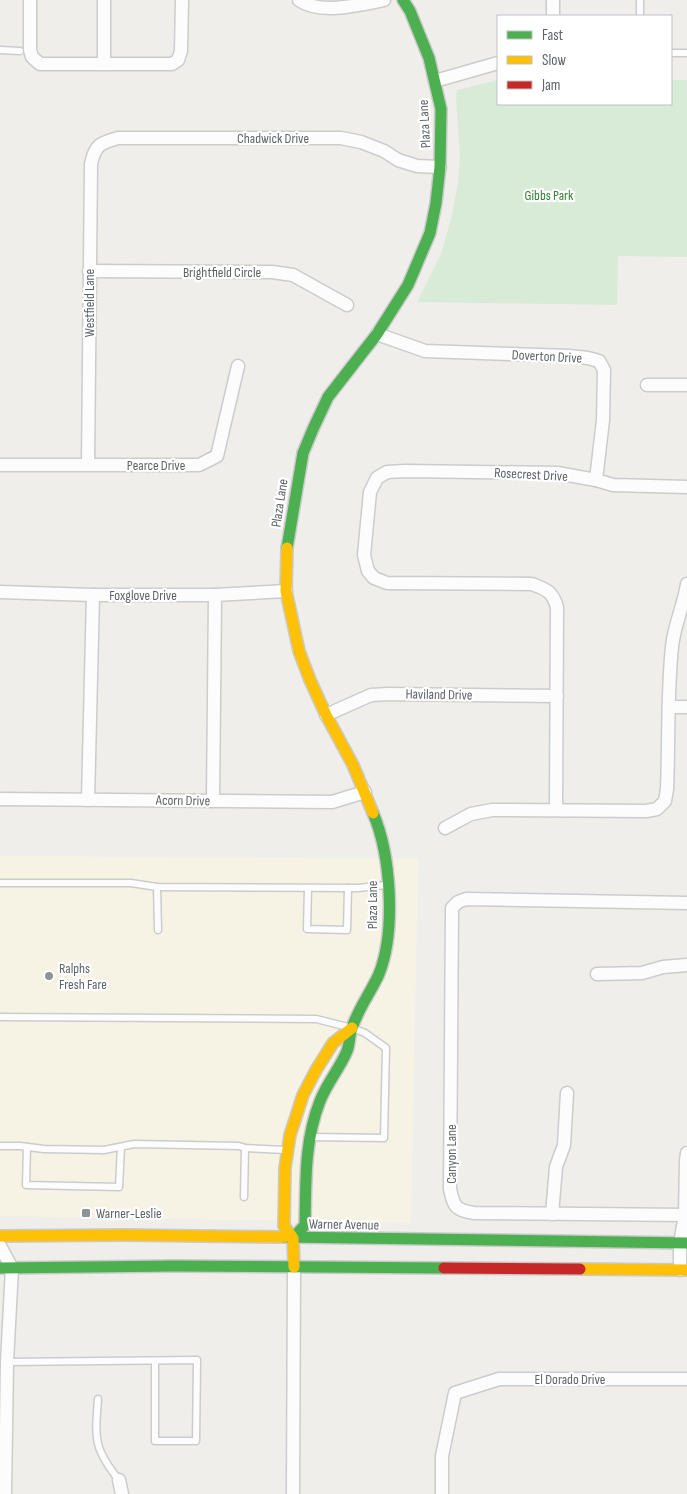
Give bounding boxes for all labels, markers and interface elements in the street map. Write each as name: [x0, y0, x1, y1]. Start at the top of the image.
legend: [497, 15, 672, 105]
text: Fast: [542, 26, 564, 45]
text: Slow: [542, 51, 566, 70]
text: Jam: [541, 76, 560, 95]
street label: Plaza Lane: [415, 99, 434, 149]
street label: Chadwick Drive: [237, 130, 309, 147]
park label: Gibbs Park: [525, 187, 574, 204]
street label: Brightfield Circle: [183, 264, 261, 281]
street label: Westfield Lane: [81, 269, 98, 337]
street label: Doverton Drive: [511, 346, 583, 367]
street label: Pearce Drive: [127, 457, 185, 474]
street label: Rosecrest Drive: [494, 464, 568, 485]
street label: Plaza Lane: [267, 478, 292, 528]
street label: Foxglove Drive: [109, 587, 177, 604]
street label: Haviland Drive: [405, 685, 473, 704]
street label: Acorn Drive: [155, 792, 210, 809]
street label: Plaza Lane: [364, 881, 381, 929]
place label: Ralphs Fresh Fare: [59, 960, 107, 993]
marker: Ralphs Fresh Fare: [43, 970, 55, 982]
street label: Canyon Lane: [443, 1124, 460, 1184]
place label: Warner-Leslie: [96, 1205, 162, 1222]
marker: Warner-Leslie: [80, 1207, 92, 1219]
street label: Warner Avenue: [309, 1215, 379, 1234]
street label: El Dorado Drive: [535, 1371, 605, 1388]

